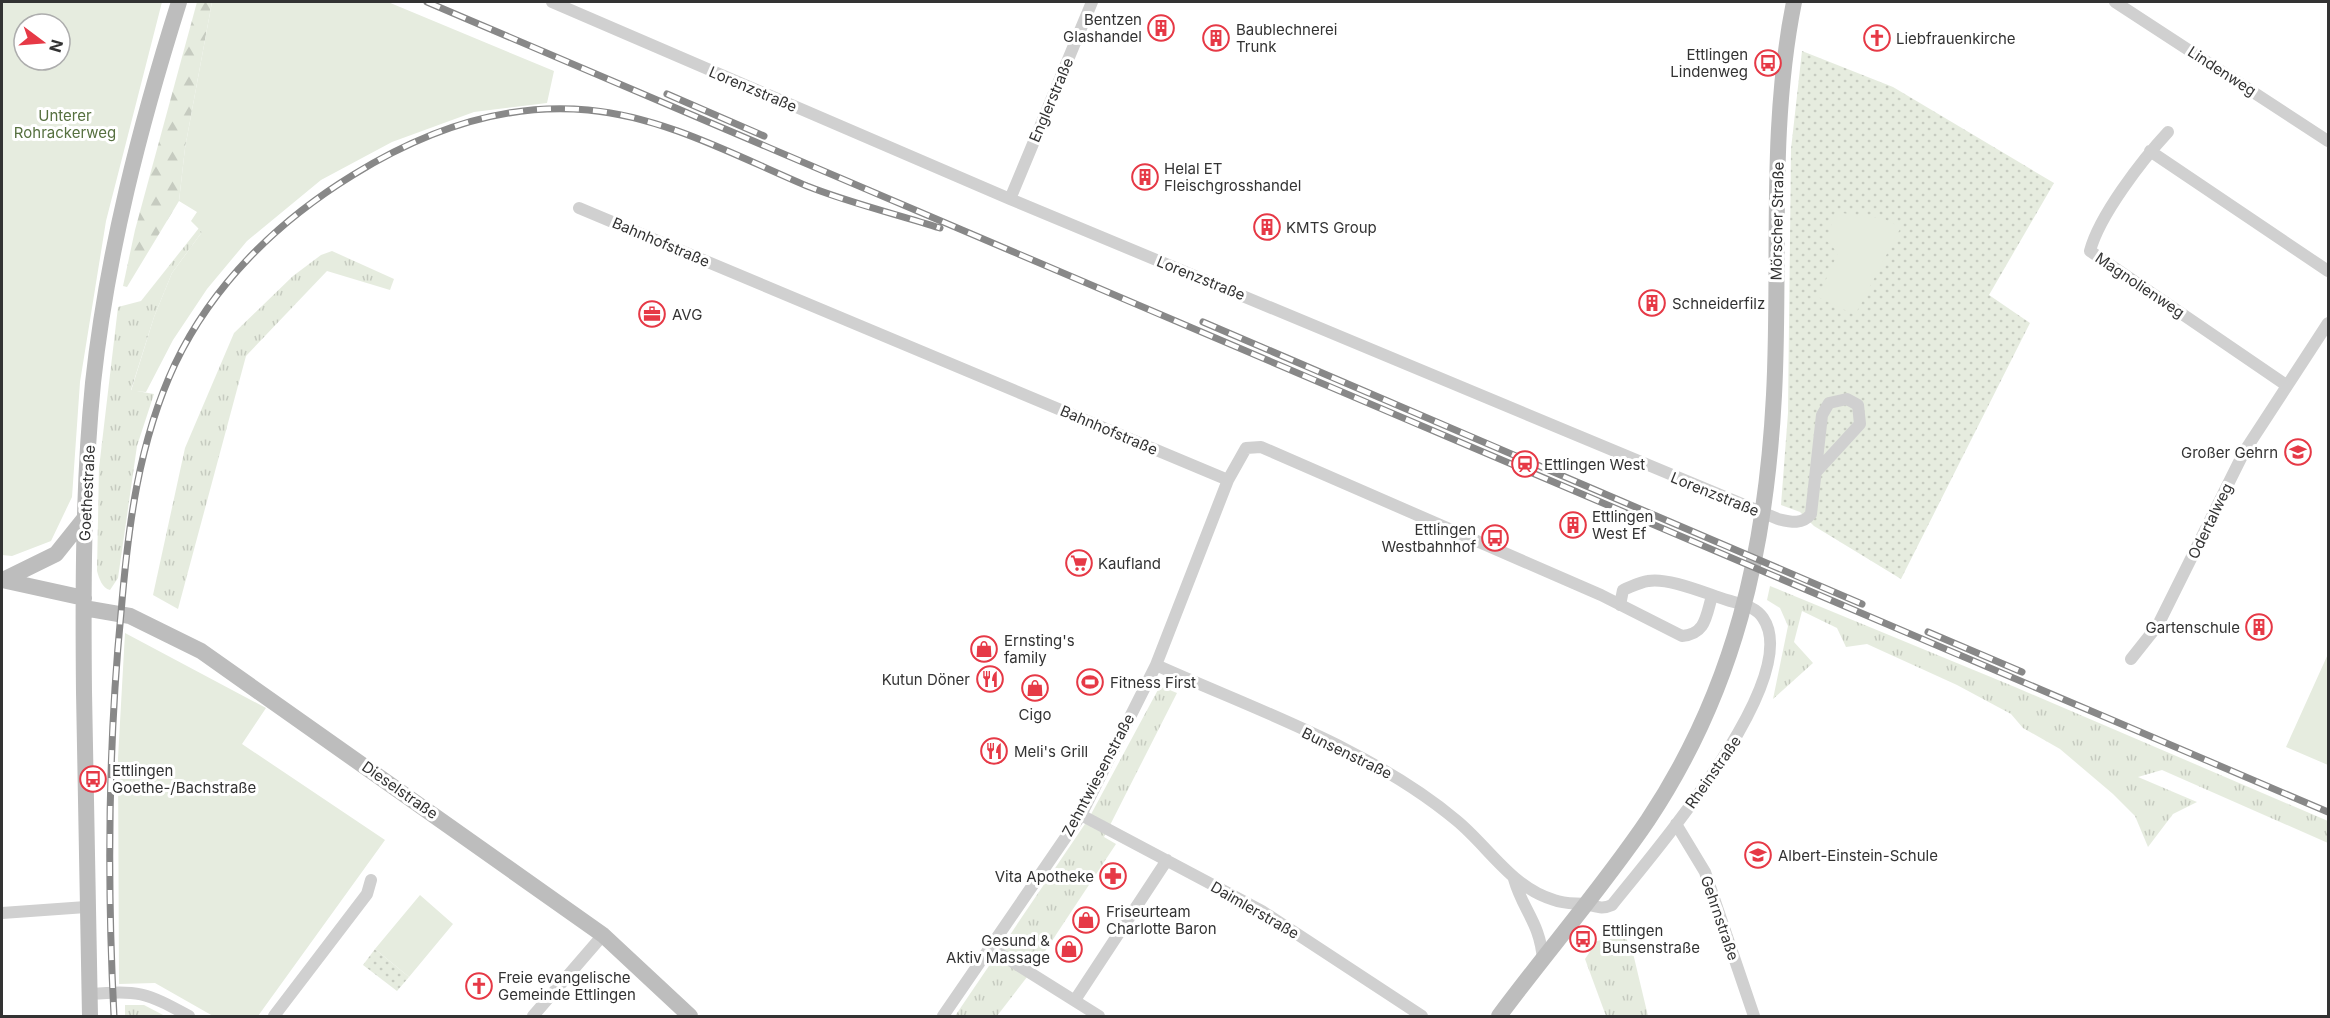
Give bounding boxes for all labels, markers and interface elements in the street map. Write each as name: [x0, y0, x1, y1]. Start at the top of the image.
place label: Bentzen Glashandel: [1063, 10, 1142, 46]
north arrow: [12, 12, 72, 72]
building icon: Bentzen Glashandel: [1146, 13, 1176, 43]
place label: Baublechnerei Trunk: [1236, 20, 1338, 56]
building icon: Baublechnerei Trunk: [1201, 23, 1231, 53]
church icon: Liebfrauenkirche: [1862, 23, 1892, 53]
place label: Liebfrauenkirche: [1896, 29, 2016, 48]
text: N: [45, 38, 68, 55]
street label: Lindenweg: [2184, 42, 2260, 100]
place label: Ettlingen Lindenweg: [1670, 45, 1748, 81]
bus stop icon: Ettlingen Lindenweg: [1753, 48, 1783, 78]
street label: Englerstraße: [1025, 55, 1077, 145]
street label: Lorenzstraße: [706, 62, 800, 116]
park label: Unterer Rohrackerweg: [14, 106, 116, 142]
place label: Helal ET Fleischgrosshandel: [1164, 159, 1301, 195]
street label: Mörscher Straße: [1766, 161, 1788, 281]
building icon: Helal ET Fleischgrosshandel: [1130, 162, 1160, 192]
building icon: KMTS Group: [1252, 212, 1282, 242]
street label: Bahnhofstraße: [609, 213, 713, 271]
place label: KMTS Group: [1286, 218, 1377, 237]
street label: Magnolienweg: [2092, 248, 2188, 322]
street label: Lorenzstraße: [1154, 252, 1248, 304]
building icon: Schneiderfilz: [1637, 288, 1667, 318]
place label: Schneiderfilz: [1672, 294, 1765, 313]
office icon: AVG: [637, 299, 667, 329]
place label: AVG: [672, 305, 702, 324]
street label: Bahnhofstraße: [1057, 401, 1161, 459]
school or university icon: Großer Gehrn: [2283, 437, 2313, 467]
place label: Großer Gehrn: [2181, 443, 2278, 462]
street label: Goethestraße: [75, 444, 99, 542]
station icon: Ettlingen West: [1510, 449, 1540, 479]
place label: Ettlingen West: [1544, 455, 1645, 474]
street label: Lorenzstraße: [1668, 468, 1762, 520]
street label: Odertalweg: [2183, 480, 2237, 562]
place label: Ettlingen West Ef: [1592, 507, 1653, 543]
building icon: Ettlingen West Ef: [1558, 510, 1588, 540]
place label: Ettlingen Westbahnhof: [1382, 520, 1476, 556]
bus stop icon: Ettlingen Westbahnhof: [1480, 523, 1510, 553]
supermarket icon: Kaufland: [1064, 548, 1094, 578]
place label: Kaufland: [1098, 554, 1161, 573]
building icon: Gartenschule: [2244, 612, 2274, 642]
place label: Gartenschule: [2146, 618, 2240, 637]
place label: Ernsting's family: [1004, 631, 1075, 667]
shop icon: Ernsting's family: [969, 634, 999, 664]
restaurant icon: Kutun Döner: [975, 664, 1005, 694]
sports icon: Fitness First: [1075, 667, 1105, 697]
place label: Kutun Döner: [882, 670, 970, 689]
shop icon: Cigo: [1020, 673, 1050, 703]
place label: Fitness First: [1110, 673, 1196, 692]
place label: Cigo: [1019, 705, 1051, 724]
street label: Zehntwiesenstraße: [1058, 710, 1138, 840]
street label: Bunsenstraße: [1299, 723, 1395, 783]
street label: Rheinstraße: [1681, 732, 1745, 812]
restaurant icon: Meli's Grill: [979, 736, 1009, 766]
place label: Meli's Grill: [1014, 742, 1088, 761]
street label: Dieselstraße: [358, 757, 442, 823]
place label: Ettlingen Goethe-/Bachstraße: [112, 761, 256, 797]
bus stop icon: Ettlingen Goethe-/Bachstraße: [78, 764, 108, 794]
school or university icon: Albert-Einstein-Schule: [1743, 840, 1773, 870]
place label: Albert-Einstein-Schule: [1778, 846, 1938, 865]
pharmacy icon: Vita Apotheke: [1098, 861, 1128, 891]
place label: Vita Apotheke: [995, 867, 1094, 886]
street label: Gehrnstraße: [1697, 873, 1743, 963]
street label: Daimlerstraße: [1207, 877, 1303, 943]
place label: Friseurteam Charlotte Baron: [1106, 902, 1217, 938]
shop icon: Friseurteam Charlotte Baron: [1071, 905, 1101, 935]
place label: Ettlingen Bunsenstraße: [1602, 921, 1700, 957]
bus stop icon: Ettlingen Bunsenstraße: [1568, 924, 1598, 954]
place label: Gesund & Aktiv Massage: [946, 931, 1050, 967]
shop icon: Gesund & Aktiv Massage: [1054, 934, 1084, 964]
place label: Freie evangelische Gemeinde Ettlingen: [498, 968, 636, 1004]
church icon: Freie evangelische Gemeinde Ettlingen: [464, 971, 494, 1001]

